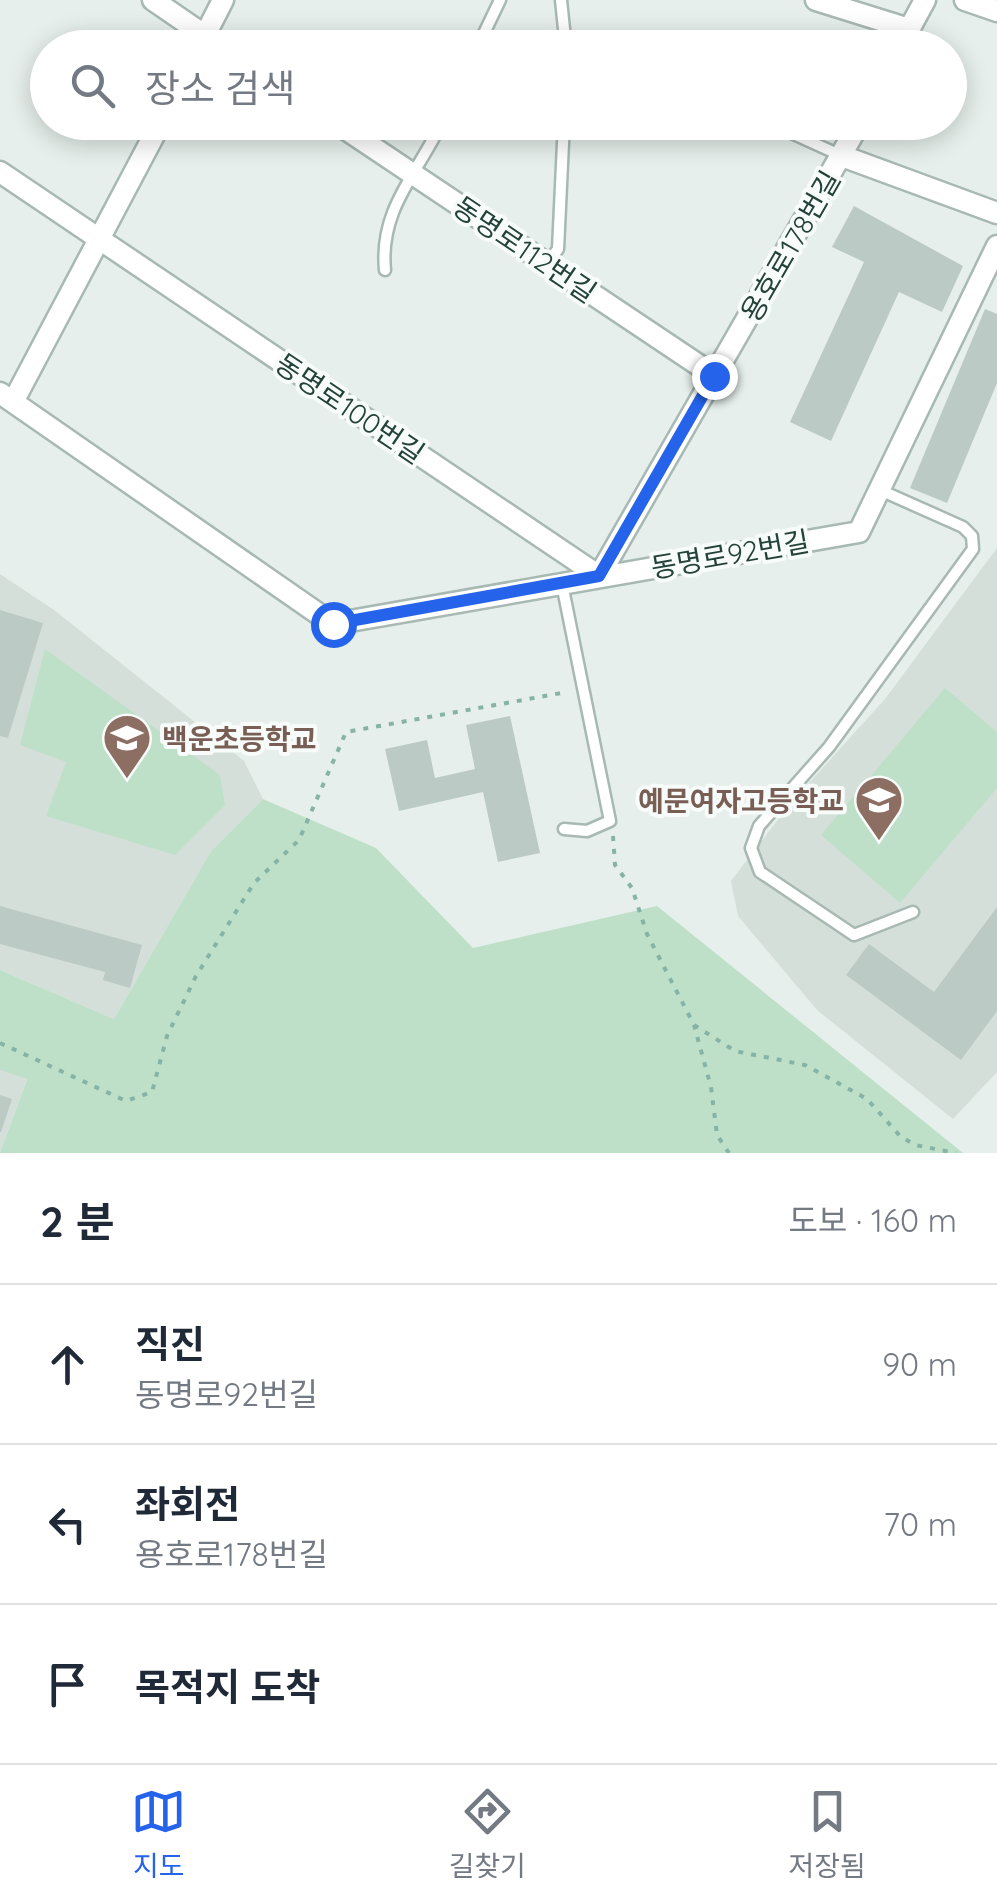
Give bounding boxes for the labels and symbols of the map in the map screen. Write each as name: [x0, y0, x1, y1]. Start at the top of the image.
street label: 용호로178번길: [733, 164, 847, 328]
street label: 동명로112번길: [447, 188, 603, 310]
street label: 동명로100번길: [269, 345, 431, 471]
route end: [692, 354, 738, 400]
street label: 동명로92번길: [648, 523, 812, 585]
route start: [311, 602, 357, 648]
school or university icon: 백운초등학교: [101, 712, 153, 780]
place label: 백운초등학교: [162, 721, 317, 756]
school or university icon: 예문여자고등학교: [853, 774, 905, 842]
place label: 예문여자고등학교: [638, 783, 844, 818]

